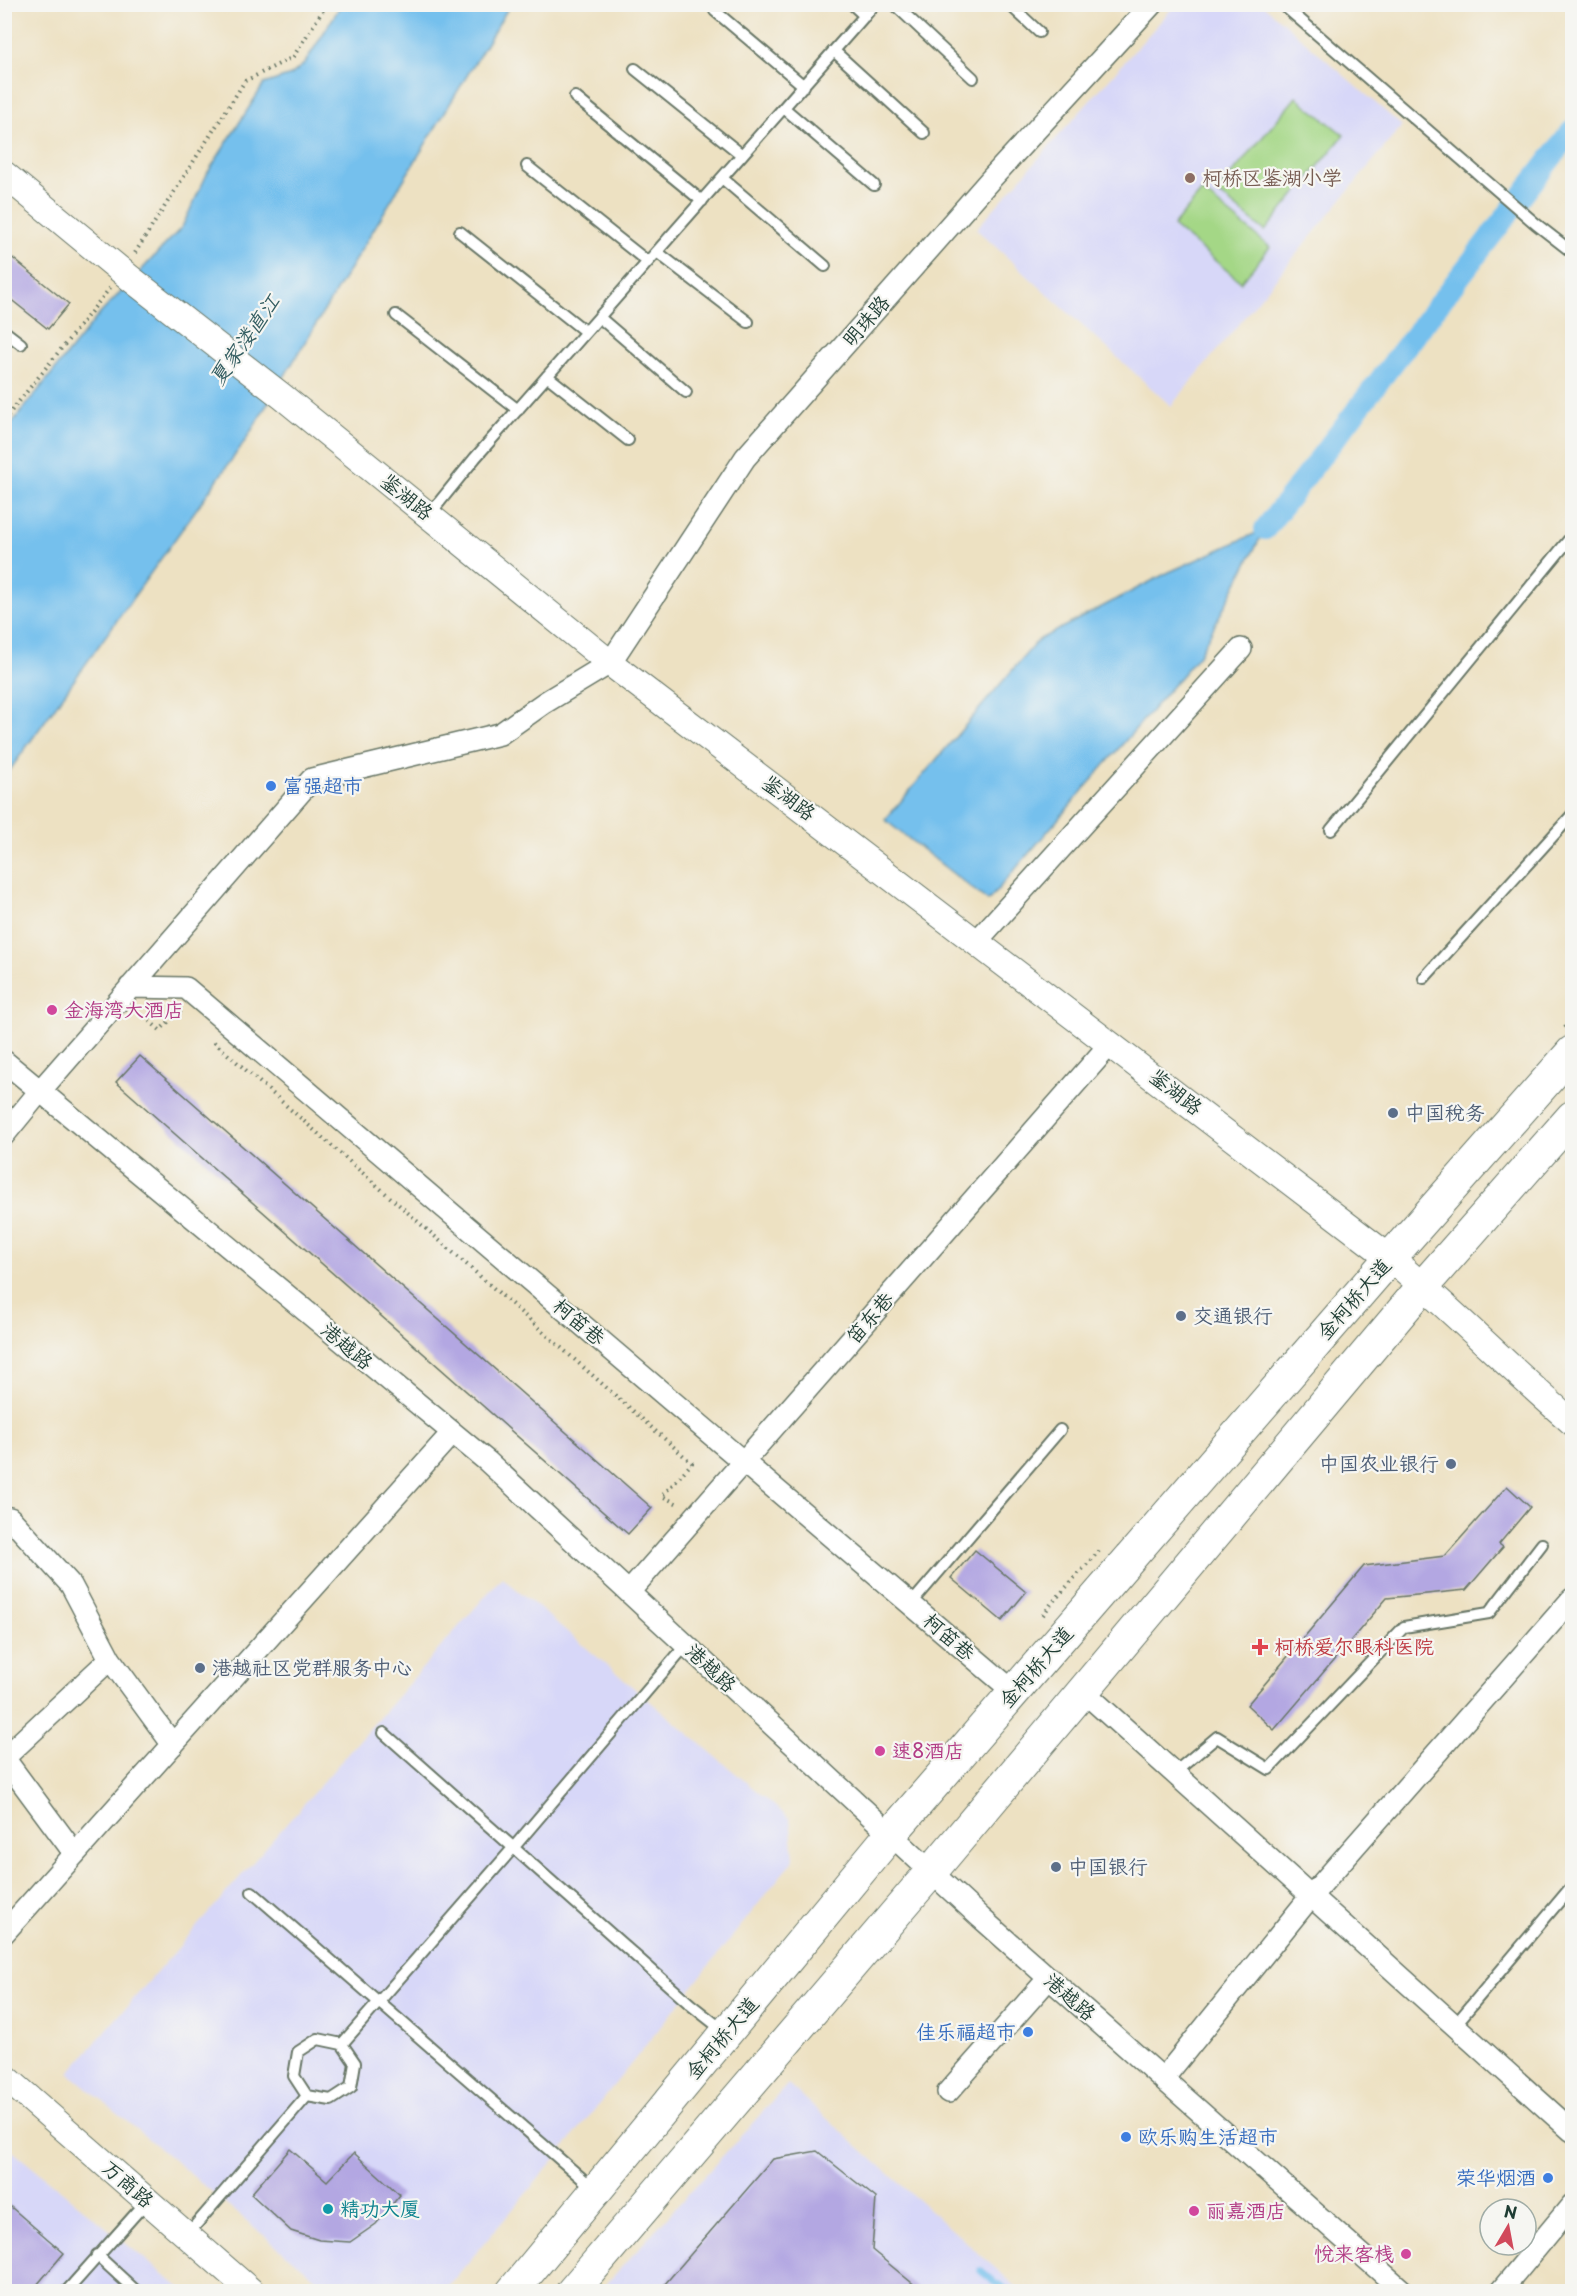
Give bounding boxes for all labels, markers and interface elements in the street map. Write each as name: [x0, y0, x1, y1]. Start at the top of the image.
place label: 柯桥区鉴湖小学: [1202, 162, 1342, 192]
marker: 柯桥区鉴湖小学: [1183, 171, 1197, 185]
water label: 夏家溇直江: [200, 286, 287, 391]
street label: 明珠路: [834, 287, 897, 353]
street label: 鉴湖路: [375, 466, 441, 527]
street label: 鉴湖路: [757, 767, 823, 828]
place label: 富强超市: [283, 770, 363, 800]
marker: 富强超市: [264, 779, 278, 793]
place label: 金海湾大酒店: [64, 994, 184, 1024]
marker: 金海湾大酒店: [45, 1003, 59, 1017]
street label: 鉴湖路: [1144, 1061, 1210, 1122]
place label: 中国税务: [1405, 1097, 1485, 1127]
marker: 中国税务: [1386, 1106, 1400, 1120]
street label: 金柯桥大道: [1309, 1251, 1397, 1346]
street label: 笛东巷: [838, 1284, 901, 1350]
street label: 柯笛巷: [547, 1290, 613, 1353]
place label: 交通银行: [1193, 1300, 1273, 1330]
marker: 交通银行: [1174, 1309, 1188, 1323]
street label: 港越路: [315, 1314, 381, 1377]
place label: 中国农业银行: [1319, 1448, 1439, 1478]
marker: 中国农业银行: [1444, 1457, 1458, 1471]
street label: 柯笛巷: [917, 1605, 983, 1668]
street label: 金柯桥大道: [991, 1619, 1079, 1714]
place label: 柯桥爱尔眼科医院: [1274, 1631, 1434, 1661]
street label: 港越路: [680, 1636, 745, 1699]
marker: 柯桥爱尔眼科医院: [1251, 1638, 1269, 1656]
place label: 港越社区党群服务中心: [212, 1652, 412, 1682]
marker: 港越社区党群服务中心: [193, 1661, 207, 1675]
place label: 速8酒店: [892, 1735, 965, 1765]
marker: 速8酒店: [873, 1744, 887, 1758]
place label: 中国银行: [1068, 1851, 1148, 1881]
marker: 中国银行: [1049, 1860, 1063, 1874]
street label: 港越路: [1038, 1965, 1104, 2028]
street label: 金柯桥大道: [678, 1989, 765, 2085]
place label: 佳乐福超市: [916, 2016, 1016, 2046]
marker: 佳乐福超市: [1021, 2025, 1035, 2039]
place label: 欧乐购生活超市: [1138, 2121, 1278, 2151]
marker: 欧乐购生活超市: [1119, 2130, 1133, 2144]
street label: 万商路: [96, 2152, 162, 2215]
place label: 荣华烟酒: [1456, 2162, 1536, 2192]
marker: 荣华烟酒: [1541, 2171, 1555, 2185]
place label: 精功大厦: [340, 2193, 420, 2223]
place label: 丽嘉酒店: [1206, 2195, 1286, 2225]
north arrow: [1478, 2197, 1538, 2257]
text: N: [1502, 2198, 1519, 2224]
marker: 精功大厦: [321, 2202, 335, 2216]
marker: 丽嘉酒店: [1187, 2204, 1201, 2218]
place label: 悦来客栈: [1314, 2238, 1394, 2268]
marker: 悦来客栈: [1399, 2247, 1413, 2261]

